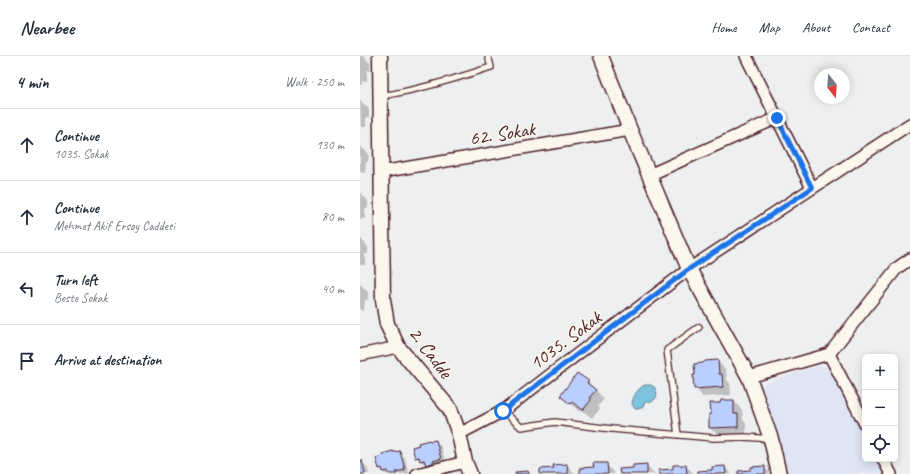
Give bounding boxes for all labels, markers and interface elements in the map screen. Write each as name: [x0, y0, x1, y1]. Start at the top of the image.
text: Nearbee: [20, 16, 74, 40]
text: Home: [711, 19, 737, 36]
text: Map: [759, 19, 780, 36]
text: About: [802, 19, 830, 36]
text: Contact: [852, 19, 890, 36]
north arrow: [814, 68, 850, 104]
text: 4 min: [16, 72, 49, 93]
text: Walk · 250 m: [285, 74, 344, 90]
route end: [768, 109, 786, 127]
street label: 62. Sokak: [468, 116, 538, 151]
text: Continue: [54, 127, 99, 146]
icon: ahead: [16, 134, 38, 156]
text: 130 m: [316, 137, 344, 153]
text: 1035. Sokak: [54, 146, 109, 162]
text: Continue: [54, 199, 99, 218]
icon: ahead: [16, 206, 38, 228]
text: 80 m: [322, 209, 344, 225]
text: Mehmet Akif Ersoy Caddesi: [54, 218, 175, 234]
text: Turn left: [54, 271, 97, 290]
icon: left: [16, 278, 38, 300]
text: 40 m: [322, 281, 344, 297]
text: Beste Sokak: [54, 290, 107, 306]
street label: 1035. Sokak: [524, 304, 608, 376]
street label: 2. Cadde: [403, 322, 459, 384]
icon: arrive: [16, 350, 38, 372]
text: Arrive at destination: [54, 351, 161, 370]
map controls: [862, 354, 898, 462]
button: +: [862, 354, 898, 390]
button: −: [862, 390, 898, 426]
route start: [494, 402, 512, 420]
button: locate: [862, 426, 898, 462]

